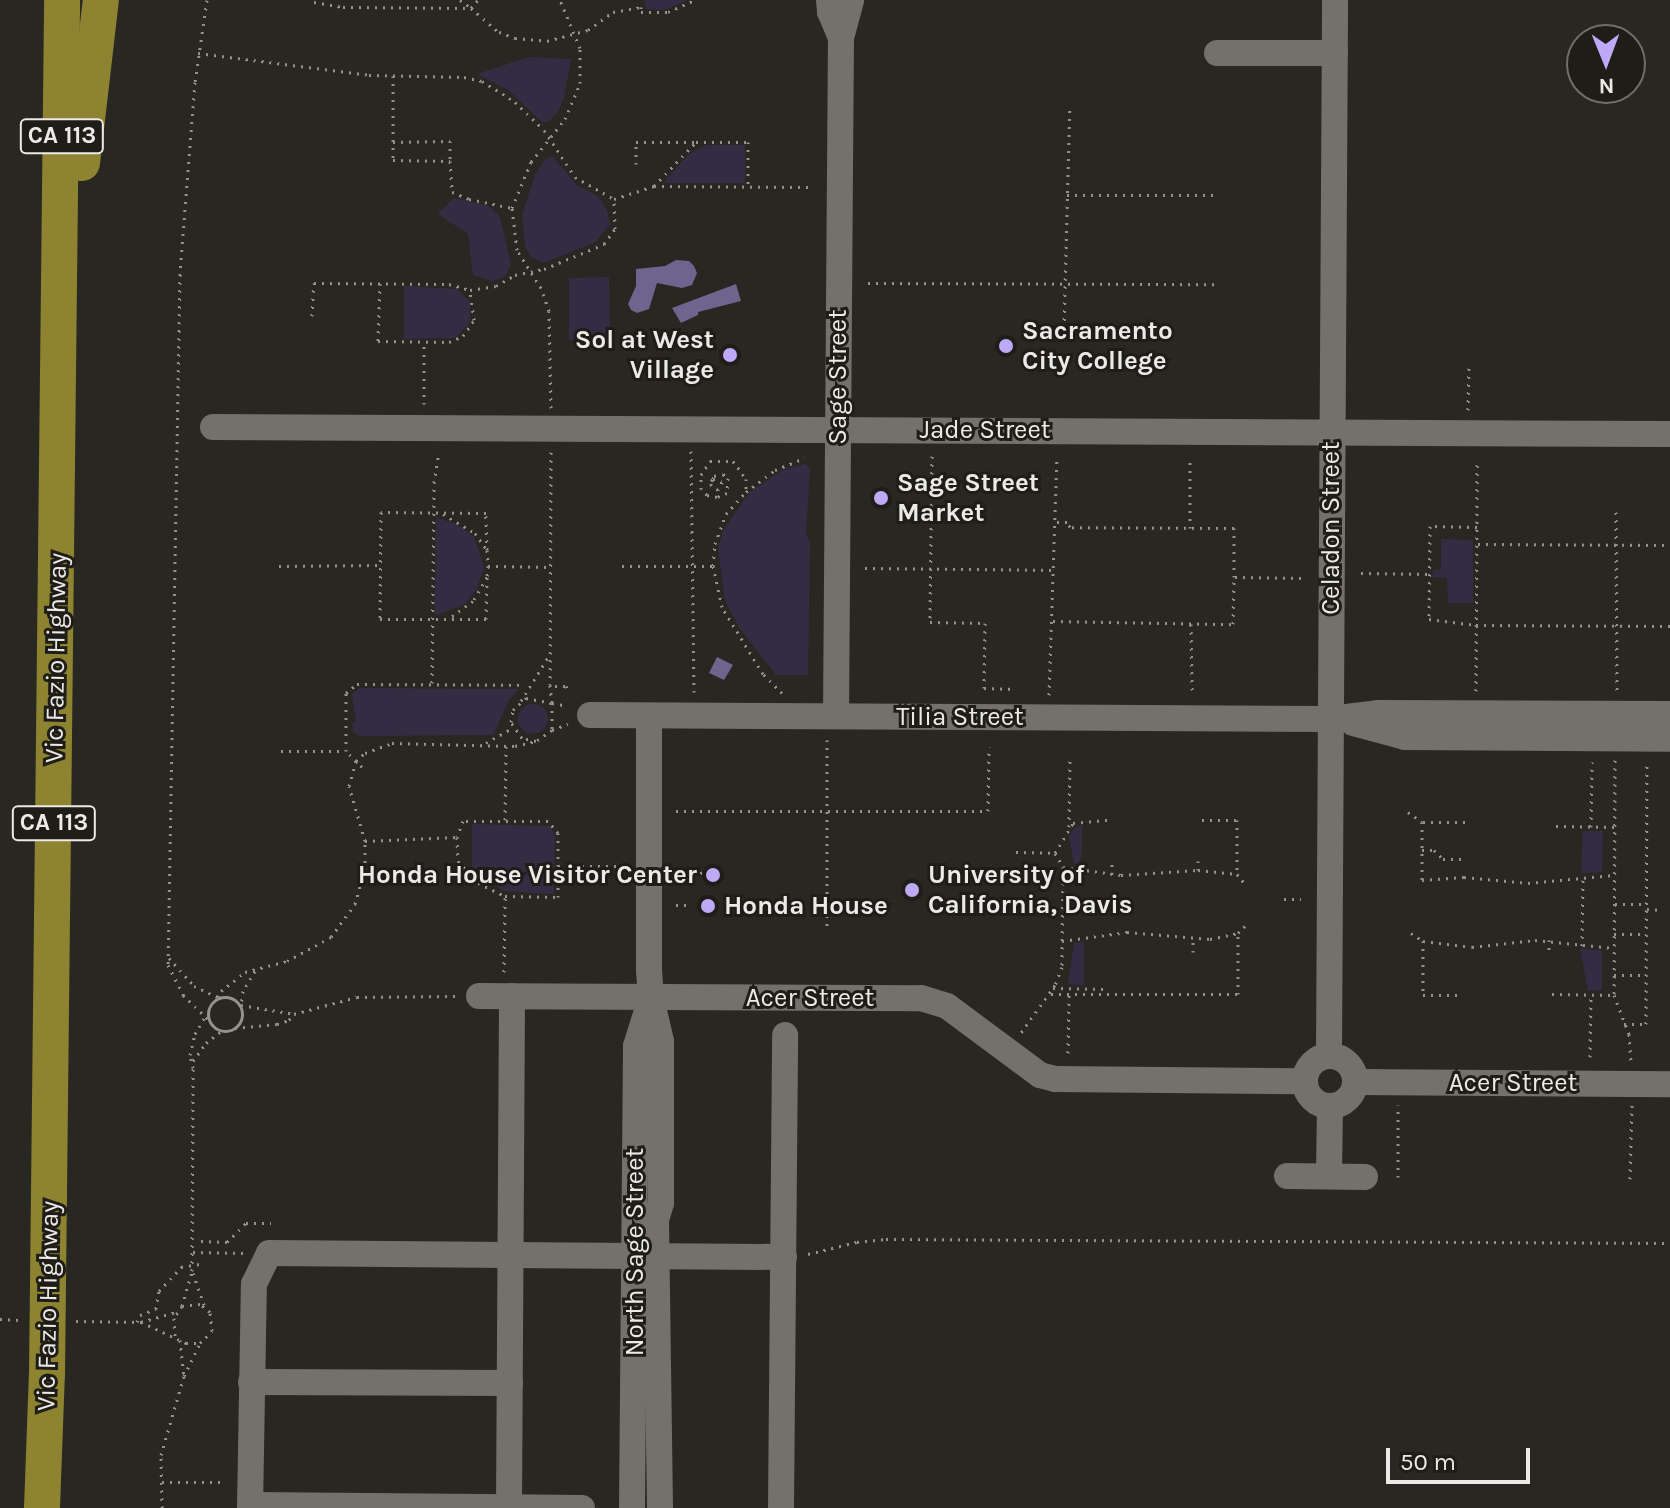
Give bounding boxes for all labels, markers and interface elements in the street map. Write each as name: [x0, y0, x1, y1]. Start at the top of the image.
north arrow: [1566, 24, 1646, 104]
text: N: [1598, 73, 1615, 99]
road number: CA 113: [18, 116, 106, 156]
street label: Sage Street: [822, 309, 854, 445]
place label: Sacramento City College: [1022, 315, 1173, 376]
place label: Sol at West Village: [575, 324, 714, 386]
marker: Sacramento City College: [997, 337, 1015, 355]
marker: Sol at West Village: [721, 346, 739, 364]
street label: Jade Street: [919, 414, 1051, 446]
street label: Celadon Street: [1315, 441, 1347, 615]
place label: Sage Street Market: [897, 467, 1039, 528]
marker: Sage Street Market: [872, 489, 890, 507]
street label: Vic Fazio Highway: [39, 552, 73, 764]
street label: Tilia Street: [896, 701, 1024, 733]
road number: CA 113: [10, 803, 98, 843]
place label: Honda House Visitor Center: [358, 859, 697, 891]
place label: University of California, Davis: [928, 859, 1132, 920]
marker: Honda House Visitor Center: [704, 866, 722, 884]
marker: University of California, Davis: [903, 881, 921, 899]
place label: Honda House: [724, 890, 888, 922]
marker: Honda House: [699, 897, 717, 915]
street label: Acer Street: [746, 982, 874, 1014]
street label: Acer Street: [1449, 1067, 1577, 1099]
street label: North Sage Street: [619, 1148, 651, 1356]
street label: Vic Fazio Highway: [31, 1200, 65, 1412]
scale bar: [1390, 1432, 1534, 1482]
text: 50 m: [1400, 1448, 1456, 1476]

